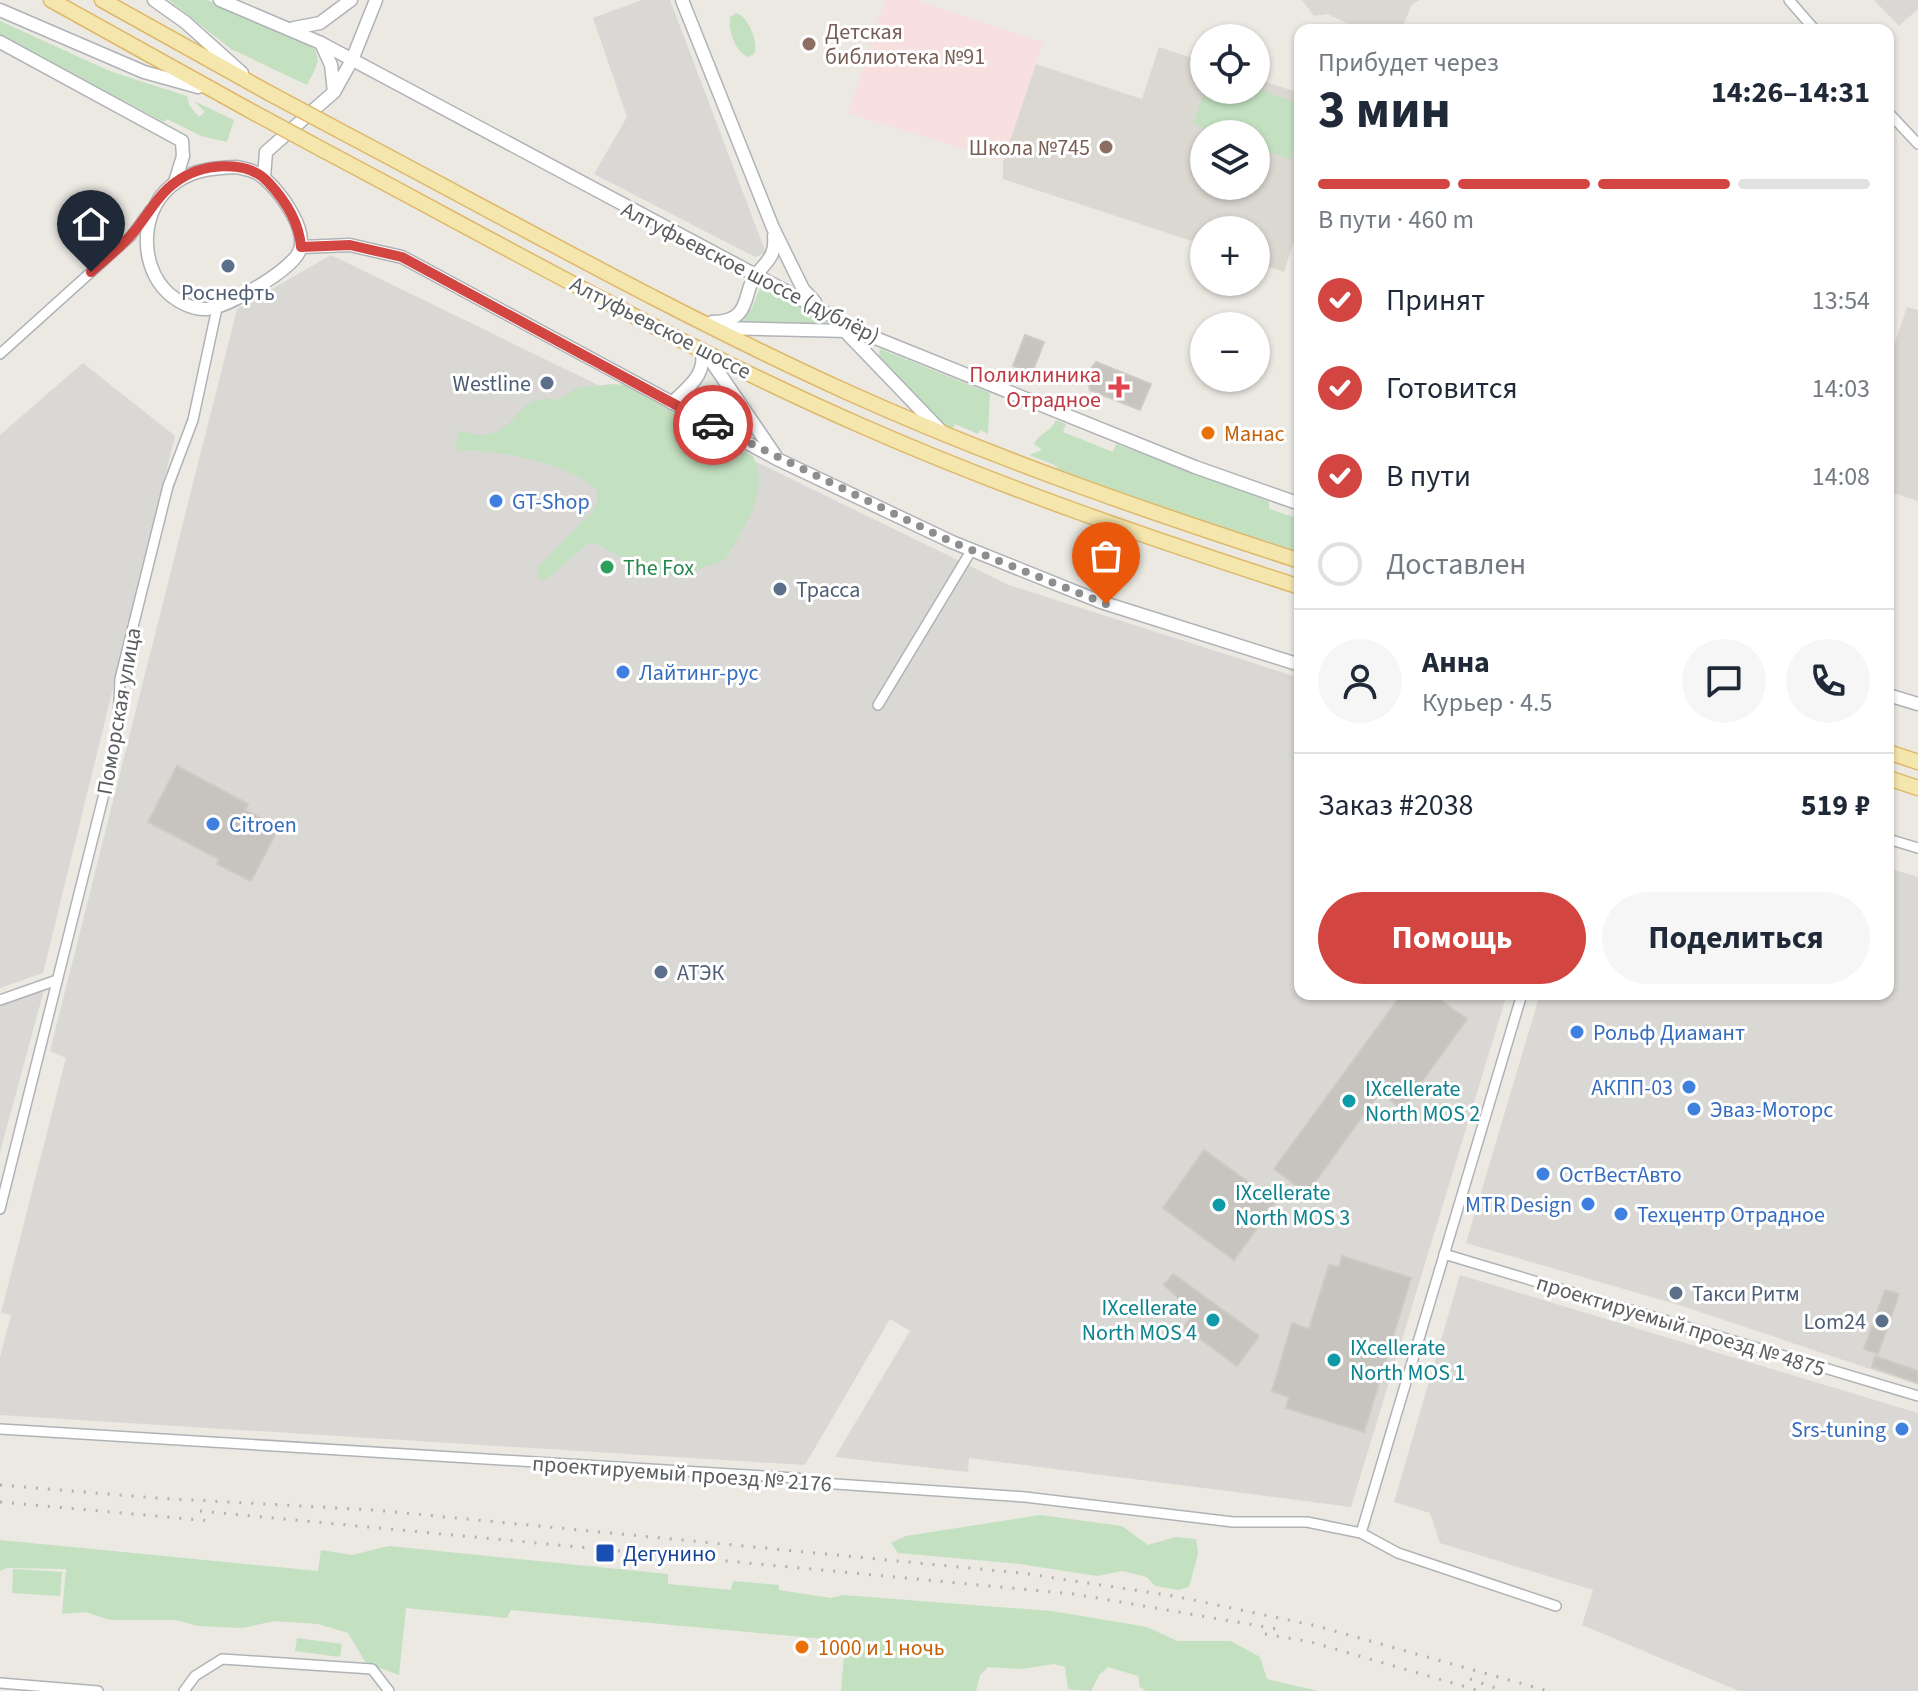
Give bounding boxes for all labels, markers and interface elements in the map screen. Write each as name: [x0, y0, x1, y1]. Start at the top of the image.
place label: Детская библиотека №91: [825, 16, 985, 73]
map controls: [1190, 24, 1270, 392]
button: locate: [1190, 24, 1270, 104]
marker: Детская библиотека №91: [800, 35, 818, 53]
text: Прибудет через: [1318, 44, 1499, 81]
text: 14:26–14:31: [1711, 71, 1870, 114]
text: 3 мин: [1318, 74, 1451, 148]
button: layers: [1190, 120, 1270, 200]
place label: Школа №745: [969, 132, 1090, 164]
marker: Школа №745: [1097, 138, 1115, 156]
pin: [57, 190, 125, 272]
street label: Алтуфьевское шоссе (дублёр): [617, 195, 885, 349]
text: В пути · 460 m: [1318, 201, 1474, 238]
icon: home: [69, 202, 113, 246]
button: +: [1190, 216, 1270, 296]
marker: Роснефть: [219, 257, 237, 275]
street label: Алтуфьевское шоссе: [566, 270, 756, 384]
place label: Роснефть: [181, 277, 275, 309]
icon: check: [1318, 278, 1362, 322]
text: Принят: [1386, 279, 1485, 322]
text: 13:54: [1812, 282, 1870, 319]
button: −: [1190, 312, 1270, 392]
place label: Поликлиника Отрадное: [969, 359, 1101, 416]
icon: check: [1318, 366, 1362, 410]
text: Готовится: [1386, 367, 1518, 410]
place label: Westline: [453, 368, 531, 400]
text: 14:03: [1812, 370, 1870, 407]
marker: Westline: [538, 374, 556, 392]
marker: Поликлиника Отрадное: [1108, 376, 1130, 398]
courier: [673, 385, 753, 465]
icon: car: [691, 403, 735, 447]
place label: Манас: [1224, 418, 1285, 450]
marker: Манас: [1199, 424, 1217, 442]
icon: check: [1318, 454, 1362, 498]
text: В пути: [1386, 455, 1471, 498]
text: 14:08: [1812, 458, 1870, 495]
place label: GT-Shop: [512, 486, 590, 518]
marker: GT-Shop: [487, 492, 505, 510]
pin: [1072, 522, 1140, 604]
icon: bag: [1084, 534, 1128, 578]
text: Доставлен: [1386, 543, 1526, 586]
place label: The Fox: [623, 552, 694, 584]
marker: The Fox: [598, 558, 616, 576]
place label: Трасса: [796, 574, 860, 606]
marker: Трасса: [771, 580, 789, 598]
street label: Поморская улица: [89, 625, 149, 797]
button: person: [1318, 639, 1402, 723]
button: chat: [1682, 639, 1766, 723]
button: phone: [1786, 639, 1870, 723]
text: Анна: [1422, 641, 1490, 684]
place label: Лайтинг-рус: [639, 657, 759, 689]
marker: Лайтинг-рус: [614, 663, 632, 681]
text: Курьер · 4.5: [1422, 684, 1552, 721]
text: Заказ #2038: [1318, 784, 1474, 827]
text: 519 ₽: [1801, 784, 1870, 827]
place label: Citroen: [229, 809, 297, 841]
marker: Citroen: [204, 815, 222, 833]
button: Помощь: [1318, 892, 1586, 984]
button: Поделиться: [1602, 892, 1870, 984]
place label: АТЭК: [677, 957, 725, 989]
marker: АТЭК: [652, 963, 670, 981]
place label: Рольф Диамант: [1593, 1017, 1745, 1049]
marker: Рольф Диамант: [1568, 1023, 1586, 1041]
place label: АКПП-03: [1591, 1072, 1673, 1104]
place label: IXcellerate North MOS 2: [1365, 1073, 1480, 1130]
marker: АКПП-03: [1680, 1078, 1698, 1096]
marker: IXcellerate North MOS 2: [1340, 1092, 1358, 1110]
place label: Эваз-Моторс: [1710, 1094, 1833, 1126]
marker: Эваз-Моторс: [1685, 1100, 1703, 1118]
place label: ОстВестАвто: [1559, 1159, 1682, 1191]
marker: ОстВестАвто: [1534, 1165, 1552, 1183]
place label: IXcellerate North MOS 3: [1235, 1177, 1350, 1234]
place label: MTR Design: [1465, 1189, 1572, 1221]
marker: MTR Design: [1579, 1195, 1597, 1213]
marker: IXcellerate North MOS 3: [1210, 1196, 1228, 1214]
place label: Техцентр Отрадное: [1637, 1199, 1825, 1231]
marker: Техцентр Отрадное: [1612, 1205, 1630, 1223]
street label: проектируемый проезд № 4875: [1532, 1267, 1829, 1385]
place label: Такси Ритм: [1692, 1278, 1800, 1310]
marker: Такси Ритм: [1667, 1284, 1685, 1302]
place label: IXcellerate North MOS 4: [1082, 1292, 1197, 1349]
place label: Lom24: [1804, 1306, 1866, 1338]
marker: IXcellerate North MOS 4: [1204, 1311, 1222, 1329]
marker: Lom24: [1873, 1312, 1891, 1330]
place label: IXcellerate North MOS 1: [1350, 1332, 1465, 1389]
marker: IXcellerate North MOS 1: [1325, 1351, 1343, 1369]
place label: Srs-tuning: [1791, 1414, 1886, 1446]
marker: Srs-tuning: [1893, 1420, 1911, 1438]
street label: проектируемый проезд № 2176: [531, 1448, 833, 1500]
place label: Дегунино: [623, 1538, 716, 1570]
marker: Дегунино: [594, 1542, 616, 1564]
place label: 1000 и 1 ночь: [818, 1632, 945, 1664]
marker: 1000 и 1 ночь: [793, 1638, 811, 1656]

